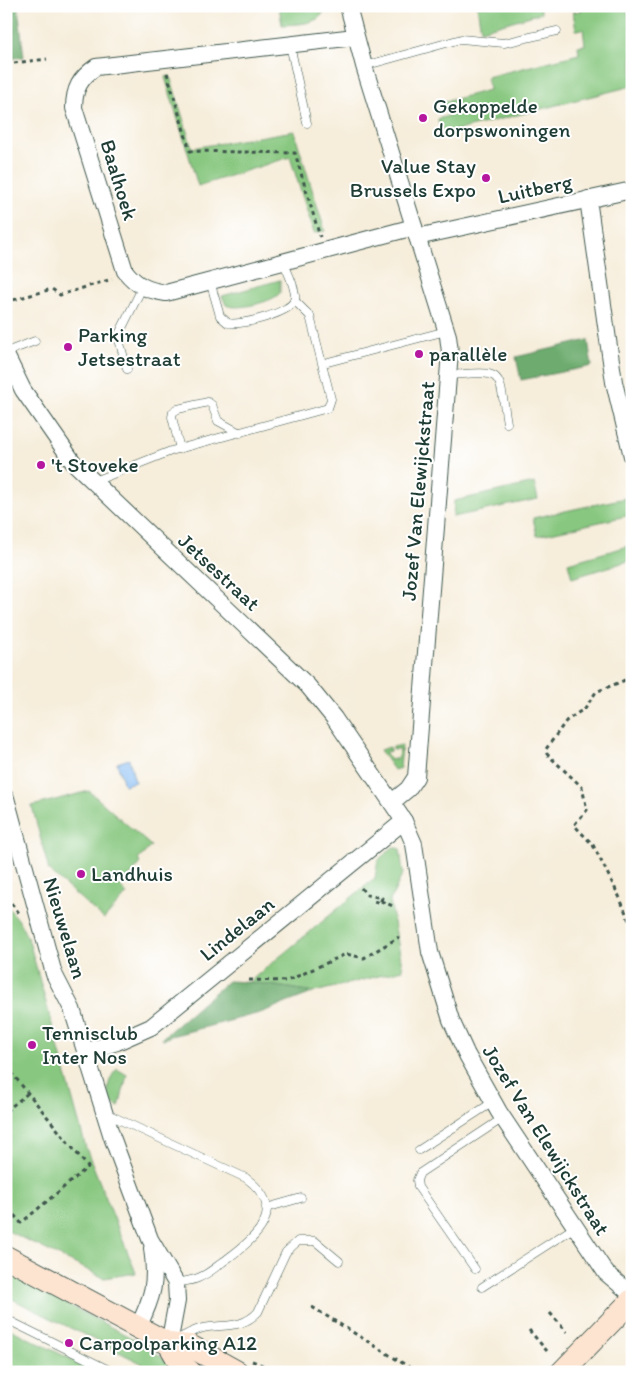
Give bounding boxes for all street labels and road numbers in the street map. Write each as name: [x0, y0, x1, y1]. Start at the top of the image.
street label: Baalhoek: [95, 136, 144, 223]
street label: Luitberg: [495, 168, 575, 209]
street label: Jozef Van Elewijckstraat: [395, 380, 440, 602]
street label: Jetsestraat: [173, 528, 265, 616]
street label: Nieuwelaan: [38, 874, 93, 982]
street label: Lindelaan: [194, 891, 279, 966]
street label: Jozef Van Elewijckstraat: [478, 1040, 615, 1240]

